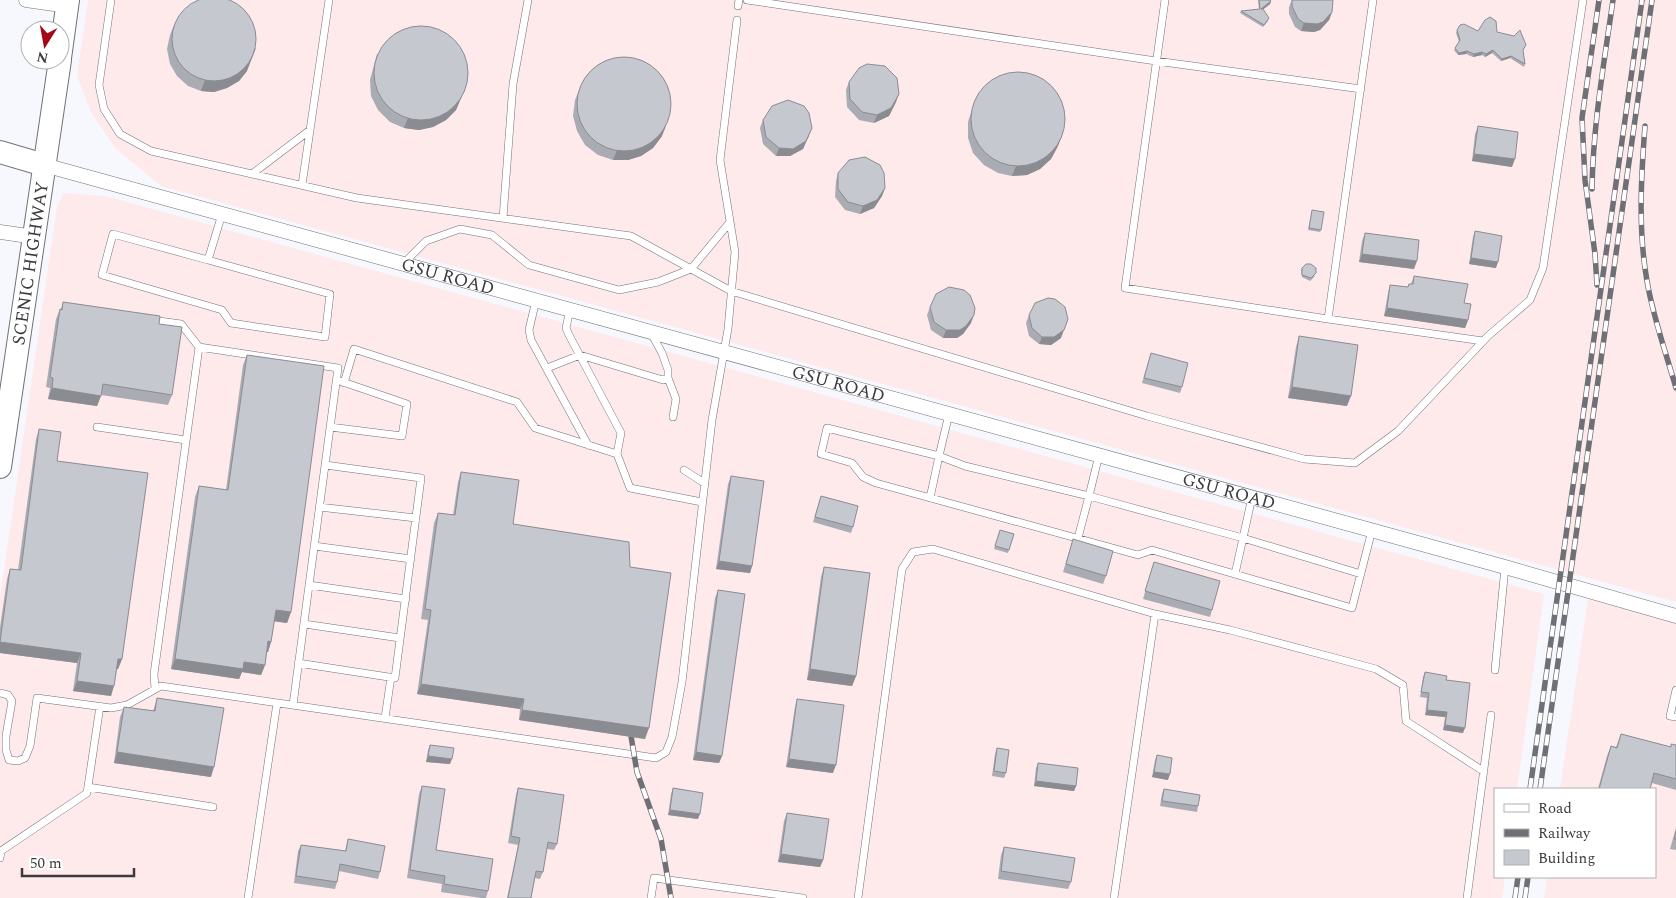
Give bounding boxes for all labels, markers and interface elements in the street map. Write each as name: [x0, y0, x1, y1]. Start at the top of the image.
north arrow: [20, 20, 70, 70]
text: N: [35, 46, 50, 69]
street label: SCENIC HIGHWAY: [5, 179, 55, 347]
street label: GSU ROAD: [398, 250, 498, 302]
street label: GSU ROAD: [789, 358, 888, 409]
street label: GSU ROAD: [1179, 465, 1279, 517]
legend: [1494, 788, 1656, 878]
text: Road: [1538, 797, 1572, 820]
text: Railway: [1538, 822, 1591, 845]
scale bar: [22, 846, 135, 878]
text: Building: [1538, 847, 1595, 870]
text: 50 m: [30, 852, 62, 875]

